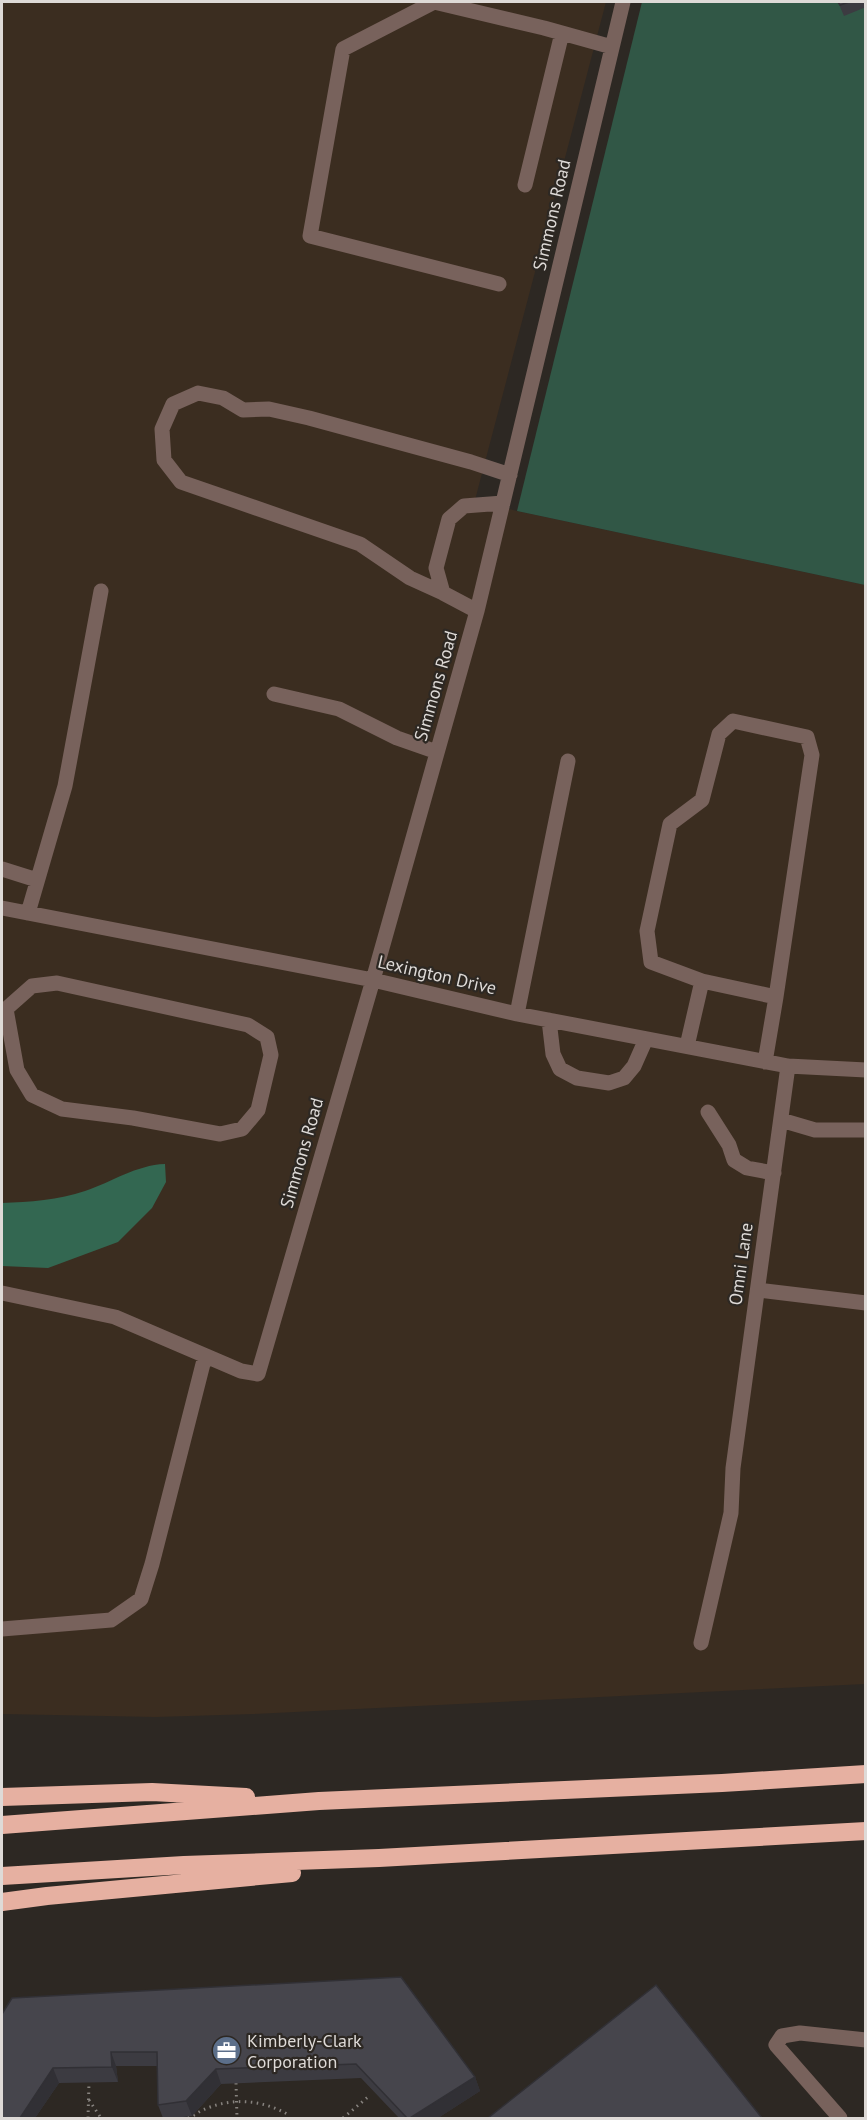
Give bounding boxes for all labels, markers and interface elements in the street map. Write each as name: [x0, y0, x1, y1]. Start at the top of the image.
street label: Simmons Road: [528, 157, 575, 273]
street label: Simmons Road: [409, 628, 462, 744]
street label: Lexington Drive: [376, 950, 499, 999]
street label: Simmons Road: [275, 1095, 328, 1211]
street label: Omni Lane: [723, 1221, 758, 1307]
place label: Kimberly-Clark Corporation: [247, 2029, 362, 2073]
office icon: Kimberly-Clark Corporation: [210, 2035, 242, 2067]

